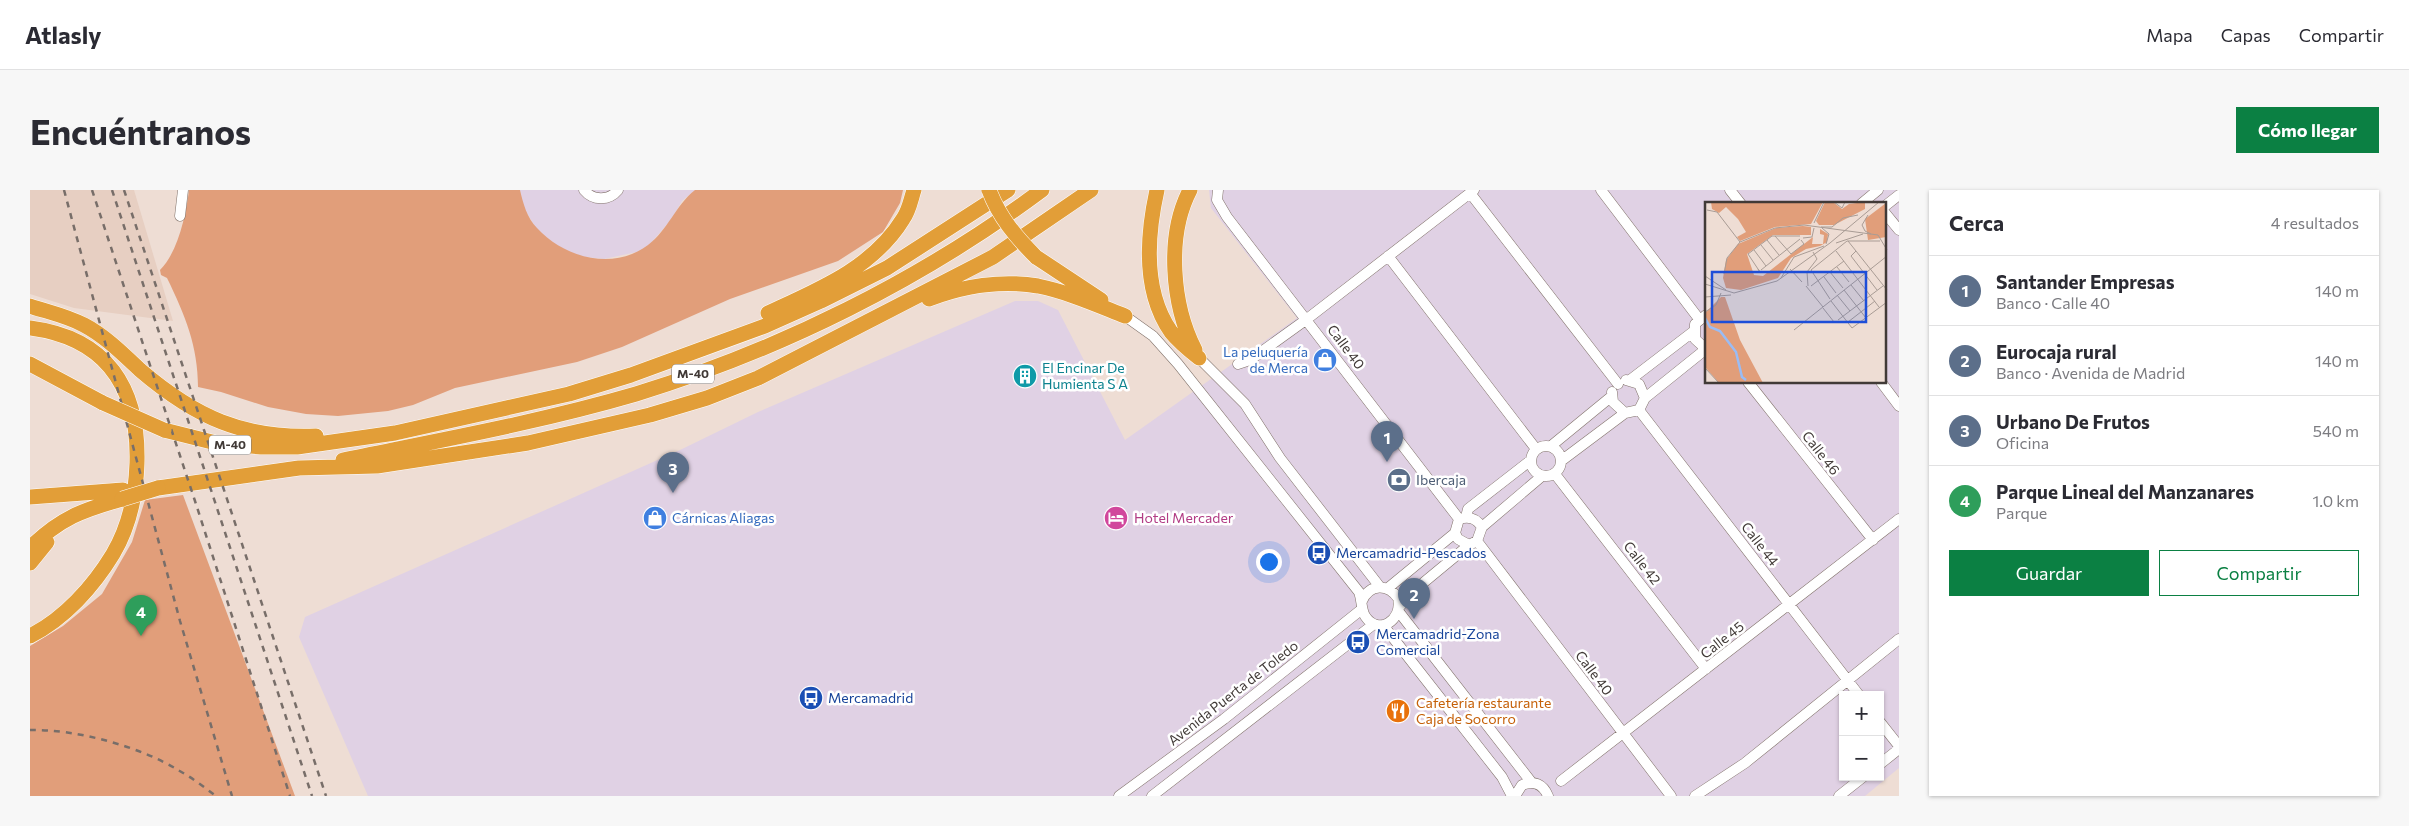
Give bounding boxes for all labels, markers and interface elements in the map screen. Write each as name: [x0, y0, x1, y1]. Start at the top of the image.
text: Atlasly: [25, 20, 102, 49]
text: Mapa: [2146, 24, 2193, 46]
text: Capas: [2221, 24, 2271, 46]
text: Compartir: [2299, 24, 2384, 46]
button: Cómo llegar: [2236, 107, 2379, 153]
text: Encuéntranos: [30, 109, 251, 152]
inset map: [1705, 202, 1886, 384]
text: Cerca: [1949, 210, 2004, 235]
text: 4 resultados: [2271, 213, 2359, 232]
text: Santander Empresas: [1996, 270, 2175, 293]
text: 1: [1961, 281, 1969, 300]
text: 140 m: [2315, 281, 2359, 300]
text: Banco · Calle 40: [1996, 293, 2110, 312]
street label: Calle 40: [1324, 321, 1369, 372]
text: Eurocaja rural: [1996, 340, 2117, 363]
place label: La peluquería de Merca: [1223, 343, 1308, 376]
shop icon: La peluquería de Merca: [1312, 347, 1338, 373]
text: 2: [1960, 351, 1970, 370]
text: 140 m: [2315, 351, 2359, 370]
place label: El Encinar De Humienta S A: [1042, 359, 1128, 392]
building icon: El Encinar De Humienta S A: [1012, 363, 1038, 389]
text: Banco · Avenida de Madrid: [1996, 363, 2185, 382]
road number: M-40: [672, 364, 714, 383]
text: Urbano De Frutos: [1996, 410, 2150, 433]
pin: 1: [1371, 421, 1403, 462]
text: 3: [1960, 421, 1970, 440]
text: 540 m: [2313, 421, 2359, 440]
street label: Calle 46: [1799, 427, 1844, 478]
text: Oficina: [1996, 433, 2049, 452]
road number: M-40: [209, 436, 251, 454]
pin: 3: [657, 452, 689, 493]
bank icon: Ibercaja: [1386, 467, 1412, 493]
place label: Ibercaja: [1416, 471, 1466, 488]
text: Parque Lineal del Manzanares: [1996, 480, 2254, 503]
text: 4: [1960, 491, 1970, 510]
text: 1.0 km: [2313, 491, 2359, 510]
text: Parque: [1996, 503, 2047, 522]
shop icon: Cárnicas Aliagas: [642, 505, 668, 531]
hotel icon: Hotel Mercader: [1103, 505, 1129, 531]
place label: Cárnicas Aliagas: [672, 509, 775, 526]
place label: Hotel Mercader: [1134, 509, 1234, 526]
street label: Calle 44: [1738, 518, 1783, 569]
street label: Calle 42: [1620, 538, 1665, 588]
bus stop icon: Mercamadrid-Pescados: [1306, 540, 1332, 566]
place label: Mercamadrid-Pescados: [1336, 544, 1486, 561]
your location: [1256, 549, 1282, 575]
button: Guardar: [1949, 550, 2149, 596]
button: Compartir: [2159, 550, 2359, 596]
pin: 2: [1398, 578, 1430, 619]
pin: 4: [125, 595, 157, 636]
street label: Calle 45: [1697, 617, 1747, 662]
place label: Mercamadrid-Zona Comercial: [1376, 625, 1500, 658]
bus stop icon: Mercamadrid-Zona Comercial: [1345, 629, 1371, 655]
street label: Avenida Puerta de Toledo: [1164, 637, 1301, 749]
street label: Calle 40: [1572, 647, 1617, 698]
bus stop icon: Mercamadrid: [798, 685, 824, 711]
place label: Mercamadrid: [828, 689, 913, 706]
map controls: [1839, 691, 1884, 781]
button: +: [1839, 691, 1884, 736]
place label: Cafetería restaurante Caja de Socorro: [1416, 694, 1551, 727]
restaurant icon: Cafetería restaurante Caja de Socorro: [1385, 698, 1411, 724]
button: −: [1839, 736, 1884, 781]

